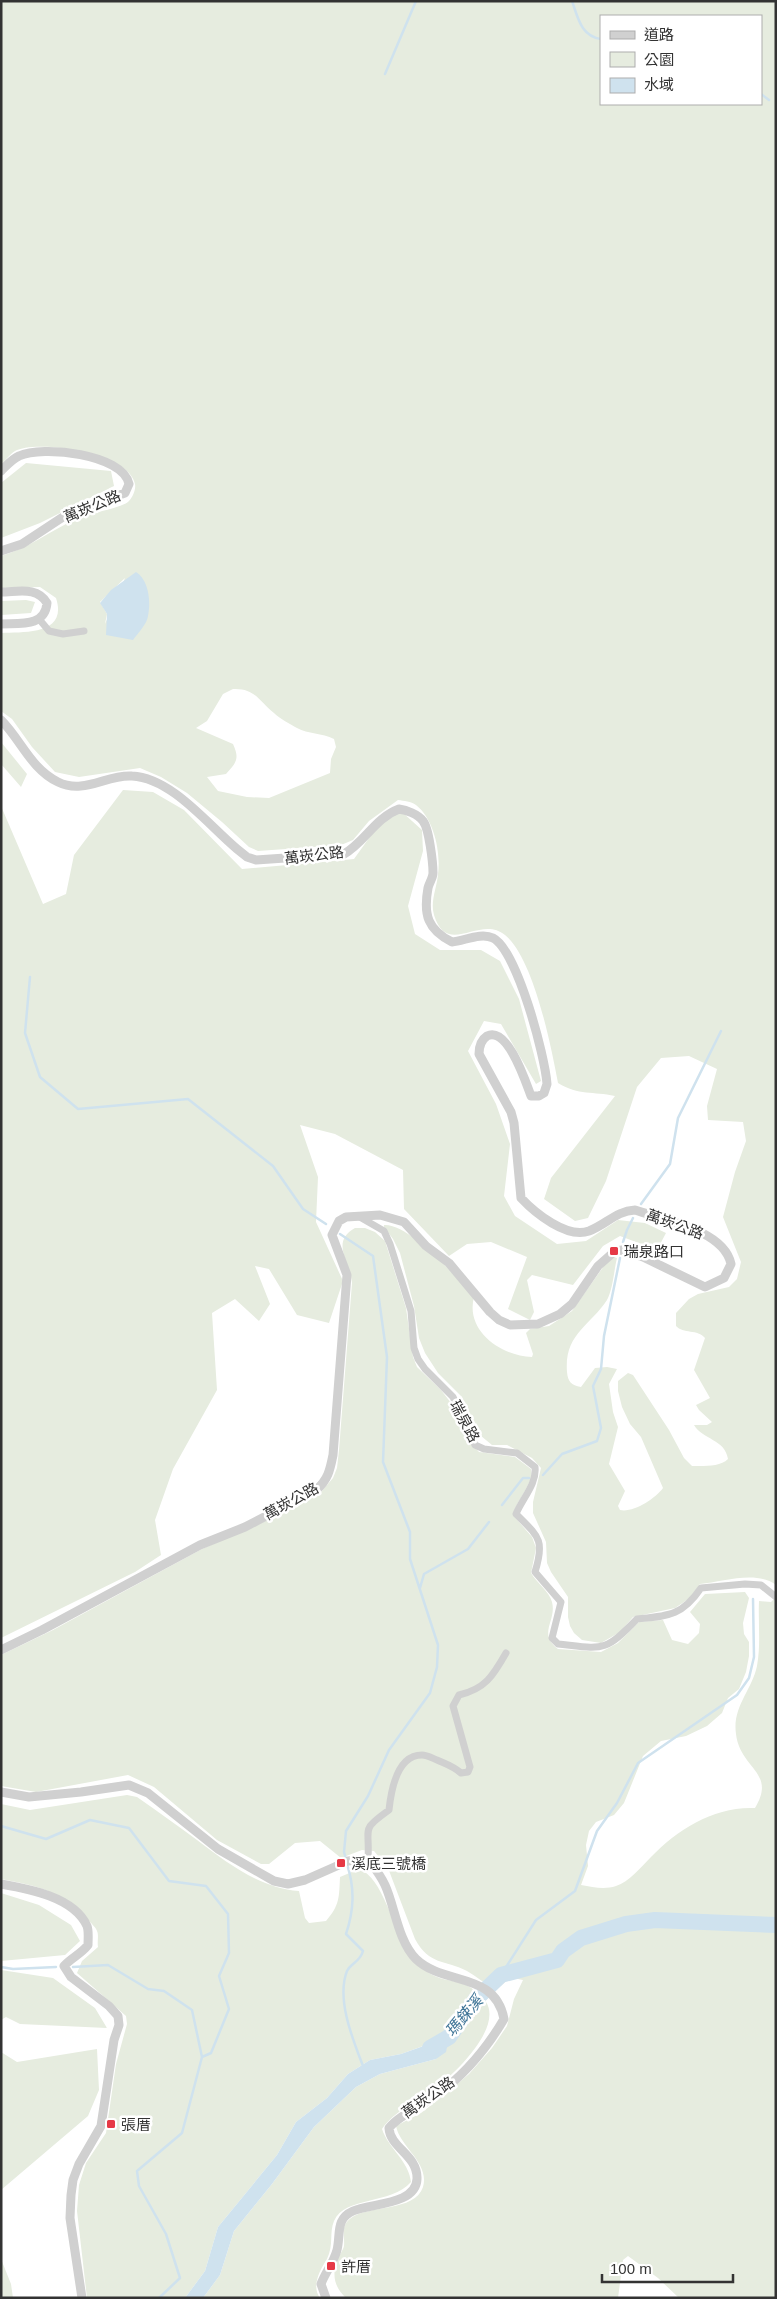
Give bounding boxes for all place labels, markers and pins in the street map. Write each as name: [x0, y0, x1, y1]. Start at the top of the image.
place label: 瑞泉路口: [624, 1243, 684, 1260]
marker: 瑞泉路口: [608, 1245, 620, 1257]
place label: 溪底三號橋: [351, 1855, 426, 1872]
marker: 溪底三號橋: [335, 1857, 347, 1869]
place label: 張厝: [121, 2116, 151, 2133]
marker: 張厝: [105, 2118, 117, 2130]
place label: 許厝: [341, 2258, 371, 2275]
marker: 許厝: [325, 2260, 337, 2272]

